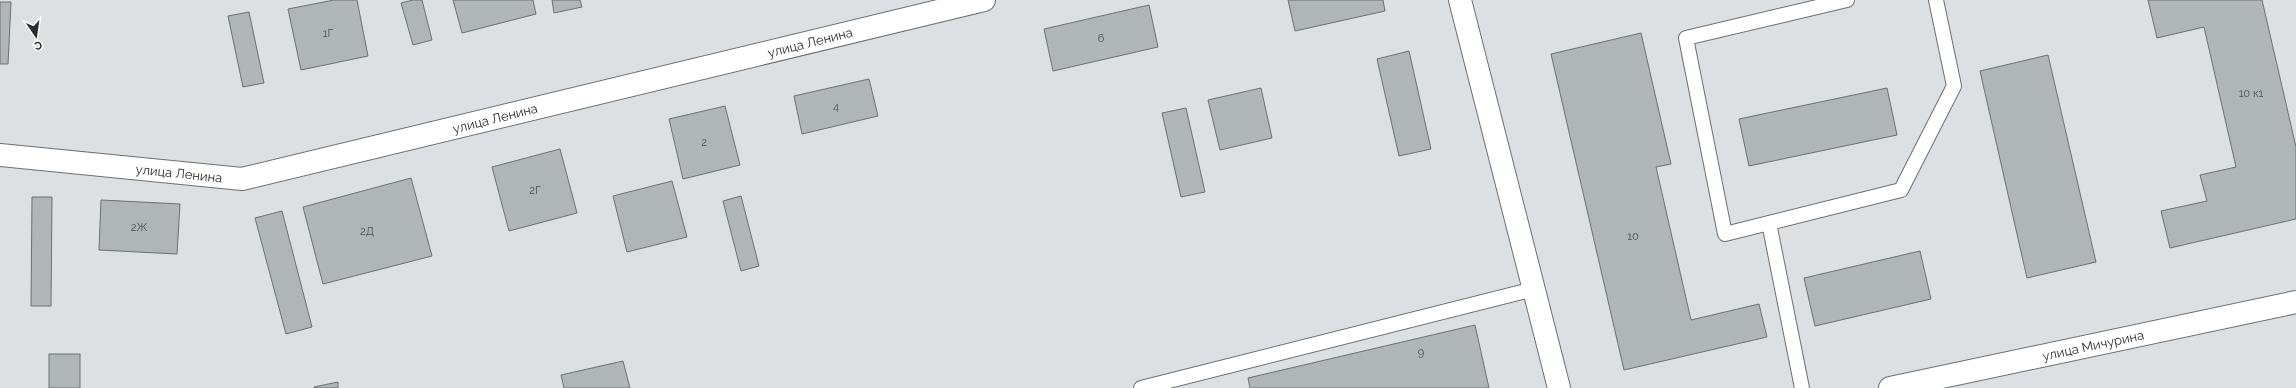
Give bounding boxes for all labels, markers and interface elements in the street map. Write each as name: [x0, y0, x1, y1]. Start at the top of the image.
north arrow: [16, 16, 56, 56]
street label: улица Ленина: [766, 25, 854, 60]
house number: 1Г: [323, 27, 334, 40]
house number: 6: [1098, 32, 1105, 45]
text: С: [33, 38, 43, 53]
house number: 10 к1: [2239, 87, 2264, 100]
house number: 4: [833, 100, 839, 113]
street label: улица Ленина: [451, 101, 539, 136]
house number: 2: [701, 136, 707, 149]
street label: улица Ленина: [135, 161, 223, 186]
house number: 2Г: [529, 184, 541, 197]
house number: 2Ж: [131, 221, 147, 234]
house number: 2Д: [360, 225, 374, 238]
house number: 10: [1627, 230, 1639, 243]
street label: улица Мичурина: [2041, 327, 2145, 364]
house number: 9: [1418, 346, 1424, 359]

